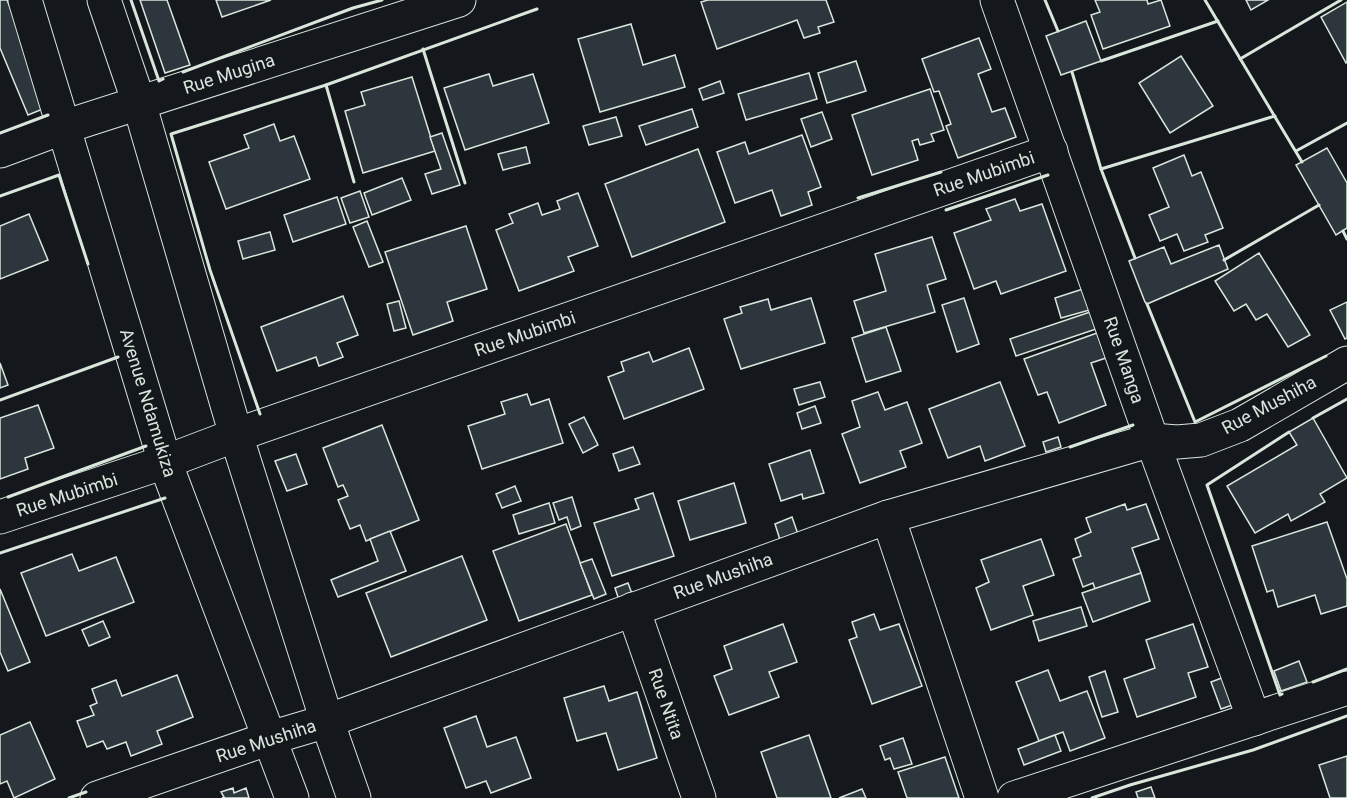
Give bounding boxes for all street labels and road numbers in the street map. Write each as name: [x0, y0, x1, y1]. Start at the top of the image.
street label: Rue Mugina: [180, 49, 277, 98]
street label: Rue Mubimbi: [931, 146, 1037, 201]
street label: Rue Mubimbi: [472, 306, 578, 361]
street label: Rue Manga: [1100, 314, 1149, 406]
street label: Avenue Ndamukiza: [116, 326, 181, 480]
street label: Rue Mushiha: [1218, 371, 1320, 438]
street label: Rue Mubimbi: [13, 468, 120, 521]
street label: Rue Mushiha: [670, 548, 775, 603]
street label: Rue Ntita: [645, 666, 688, 742]
street label: Rue Mushiha: [213, 714, 319, 767]

